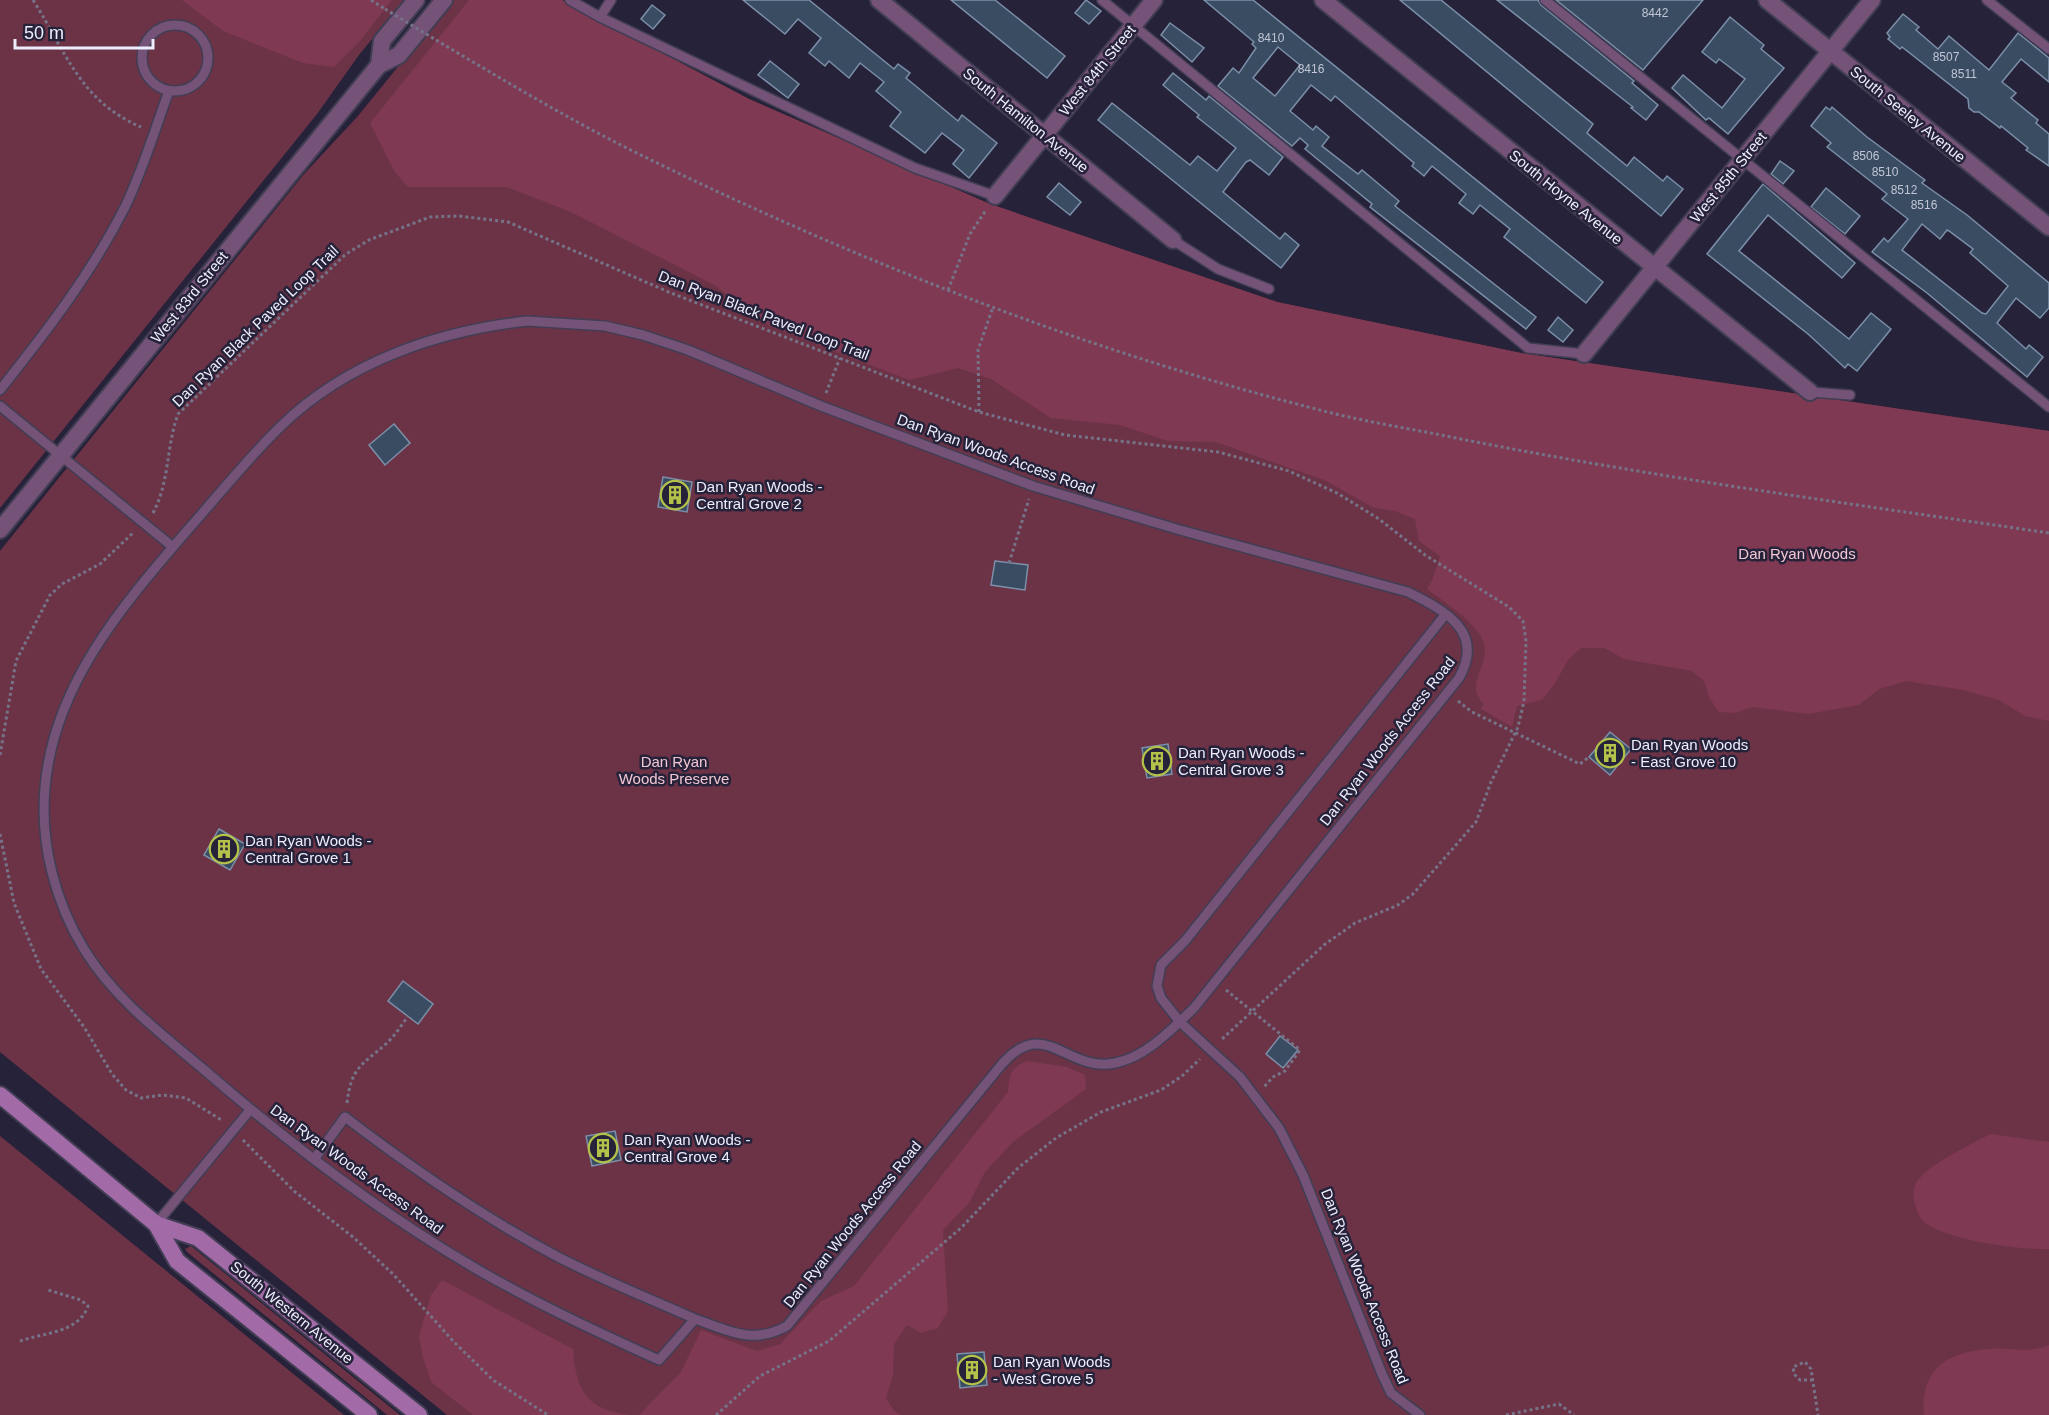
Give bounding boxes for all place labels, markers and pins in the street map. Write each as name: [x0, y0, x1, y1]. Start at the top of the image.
place label: Dan Ryan Woods - Central Grove 2: [696, 478, 822, 512]
building icon: Dan Ryan Woods - Central Grove 2: [659, 479, 691, 511]
place label: Dan Ryan Woods - East Grove 10: [1631, 736, 1748, 770]
building icon: Dan Ryan Woods - East Grove 10: [1594, 737, 1626, 769]
place label: Dan Ryan Woods - Central Grove 3: [1178, 744, 1304, 778]
building icon: Dan Ryan Woods - Central Grove 3: [1141, 745, 1173, 777]
place label: Dan Ryan Woods - Central Grove 1: [245, 832, 371, 866]
building icon: Dan Ryan Woods - Central Grove 1: [208, 833, 240, 865]
place label: Dan Ryan Woods - Central Grove 4: [624, 1131, 750, 1165]
building icon: Dan Ryan Woods - Central Grove 4: [587, 1132, 619, 1164]
place label: Dan Ryan Woods - West Grove 5: [993, 1353, 1110, 1387]
building icon: Dan Ryan Woods - West Grove 5: [956, 1354, 988, 1386]

